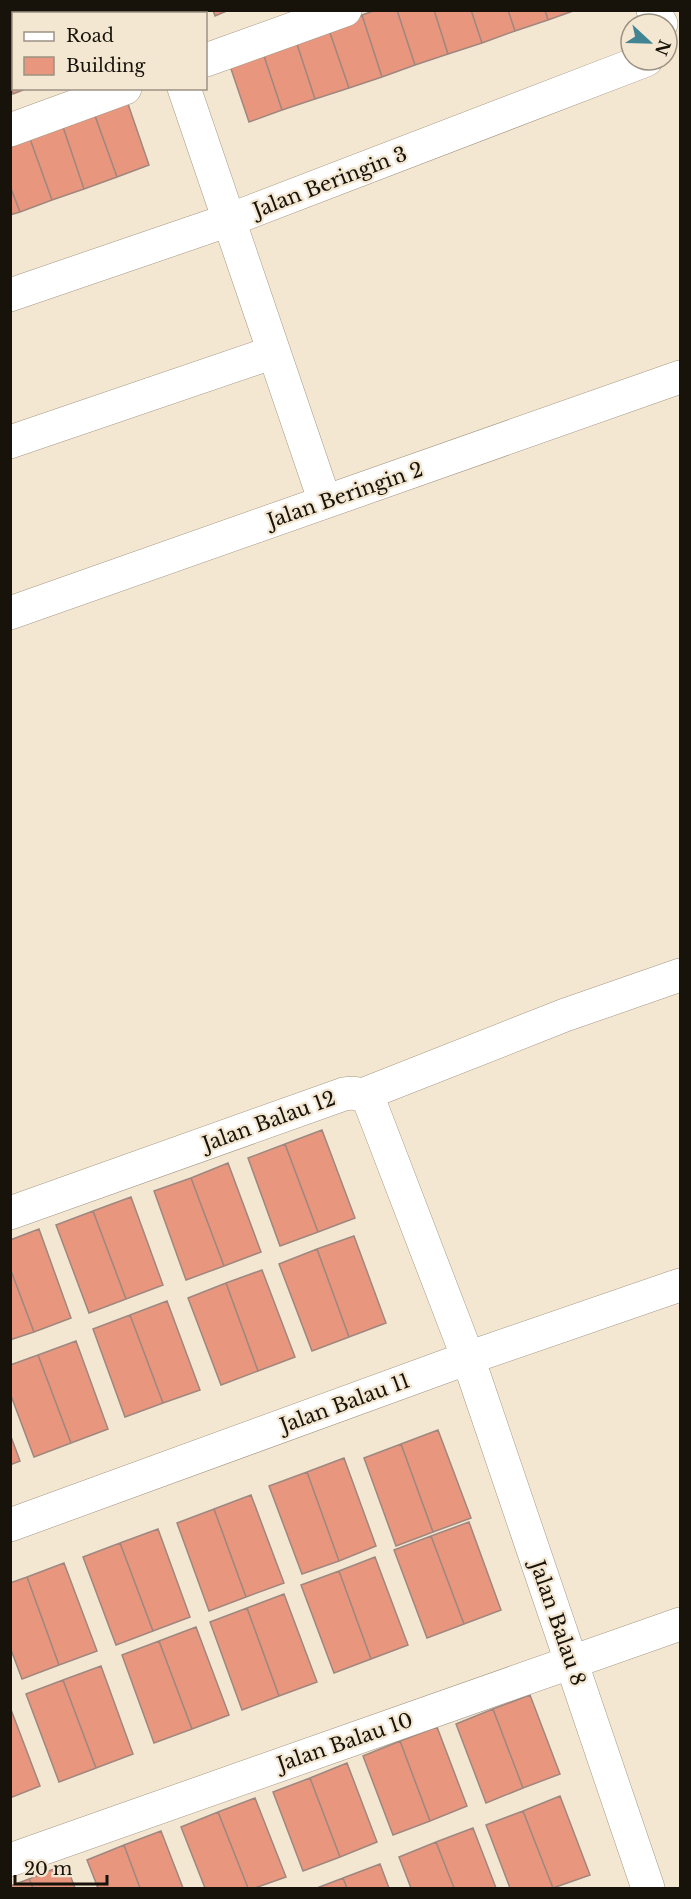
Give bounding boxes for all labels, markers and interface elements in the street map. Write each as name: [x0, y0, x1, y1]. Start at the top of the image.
legend: [12, 12, 207, 90]
north arrow: [619, 12, 679, 72]
text: Road: [66, 25, 114, 47]
text: N: [651, 37, 675, 58]
text: Building: [66, 55, 145, 77]
street label: Jalan Beringin 3: [247, 142, 410, 223]
street label: Jalan Beringin 2: [261, 457, 426, 534]
street label: Jalan Balau 12: [196, 1086, 339, 1157]
street label: Jalan Balau 11: [274, 1368, 413, 1439]
street label: Jalan Balau 8: [524, 1554, 591, 1689]
street label: Jalan Balau 10: [271, 1708, 416, 1777]
scale bar: [15, 1848, 106, 1886]
text: 20 m: [24, 1858, 72, 1880]

